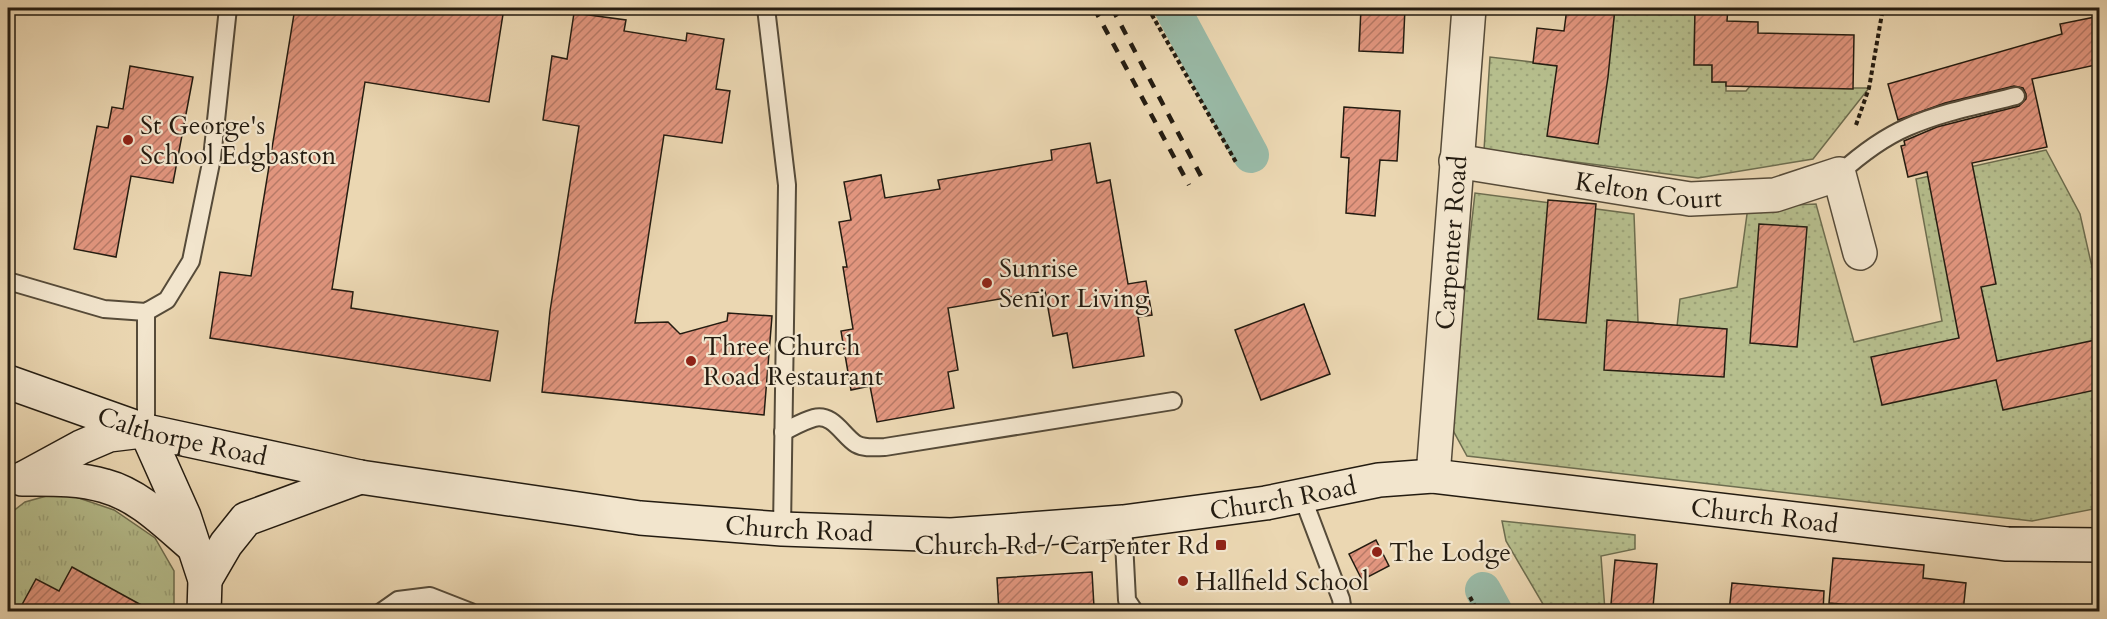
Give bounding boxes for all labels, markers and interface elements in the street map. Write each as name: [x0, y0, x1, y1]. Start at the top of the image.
place label: St George's School Edgbaston: [140, 108, 336, 173]
marker: St George's School Edgbaston: [121, 133, 135, 147]
street label: Carpenter Road: [1427, 154, 1475, 331]
street label: Kelton Court: [1573, 163, 1723, 216]
place label: Sunrise Senior Living: [999, 251, 1150, 316]
marker: Sunrise Senior Living: [980, 276, 994, 290]
place label: Three Church Road Restaurant: [703, 329, 883, 394]
marker: Three Church Road Restaurant: [684, 354, 698, 368]
street label: Calthorpe Road: [93, 398, 270, 474]
street label: Church Road: [1207, 468, 1359, 528]
street label: Church Road: [1689, 489, 1840, 541]
street label: Church Road: [724, 507, 874, 550]
place label: Church Rd / Carpenter Rd: [914, 528, 1209, 563]
place label: The Lodge: [1389, 535, 1511, 570]
marker: Church Rd / Carpenter Rd: [1214, 538, 1228, 552]
marker: The Lodge: [1370, 545, 1384, 559]
place label: Hallfield School: [1195, 564, 1369, 599]
marker: Hallfield School: [1176, 574, 1190, 588]

